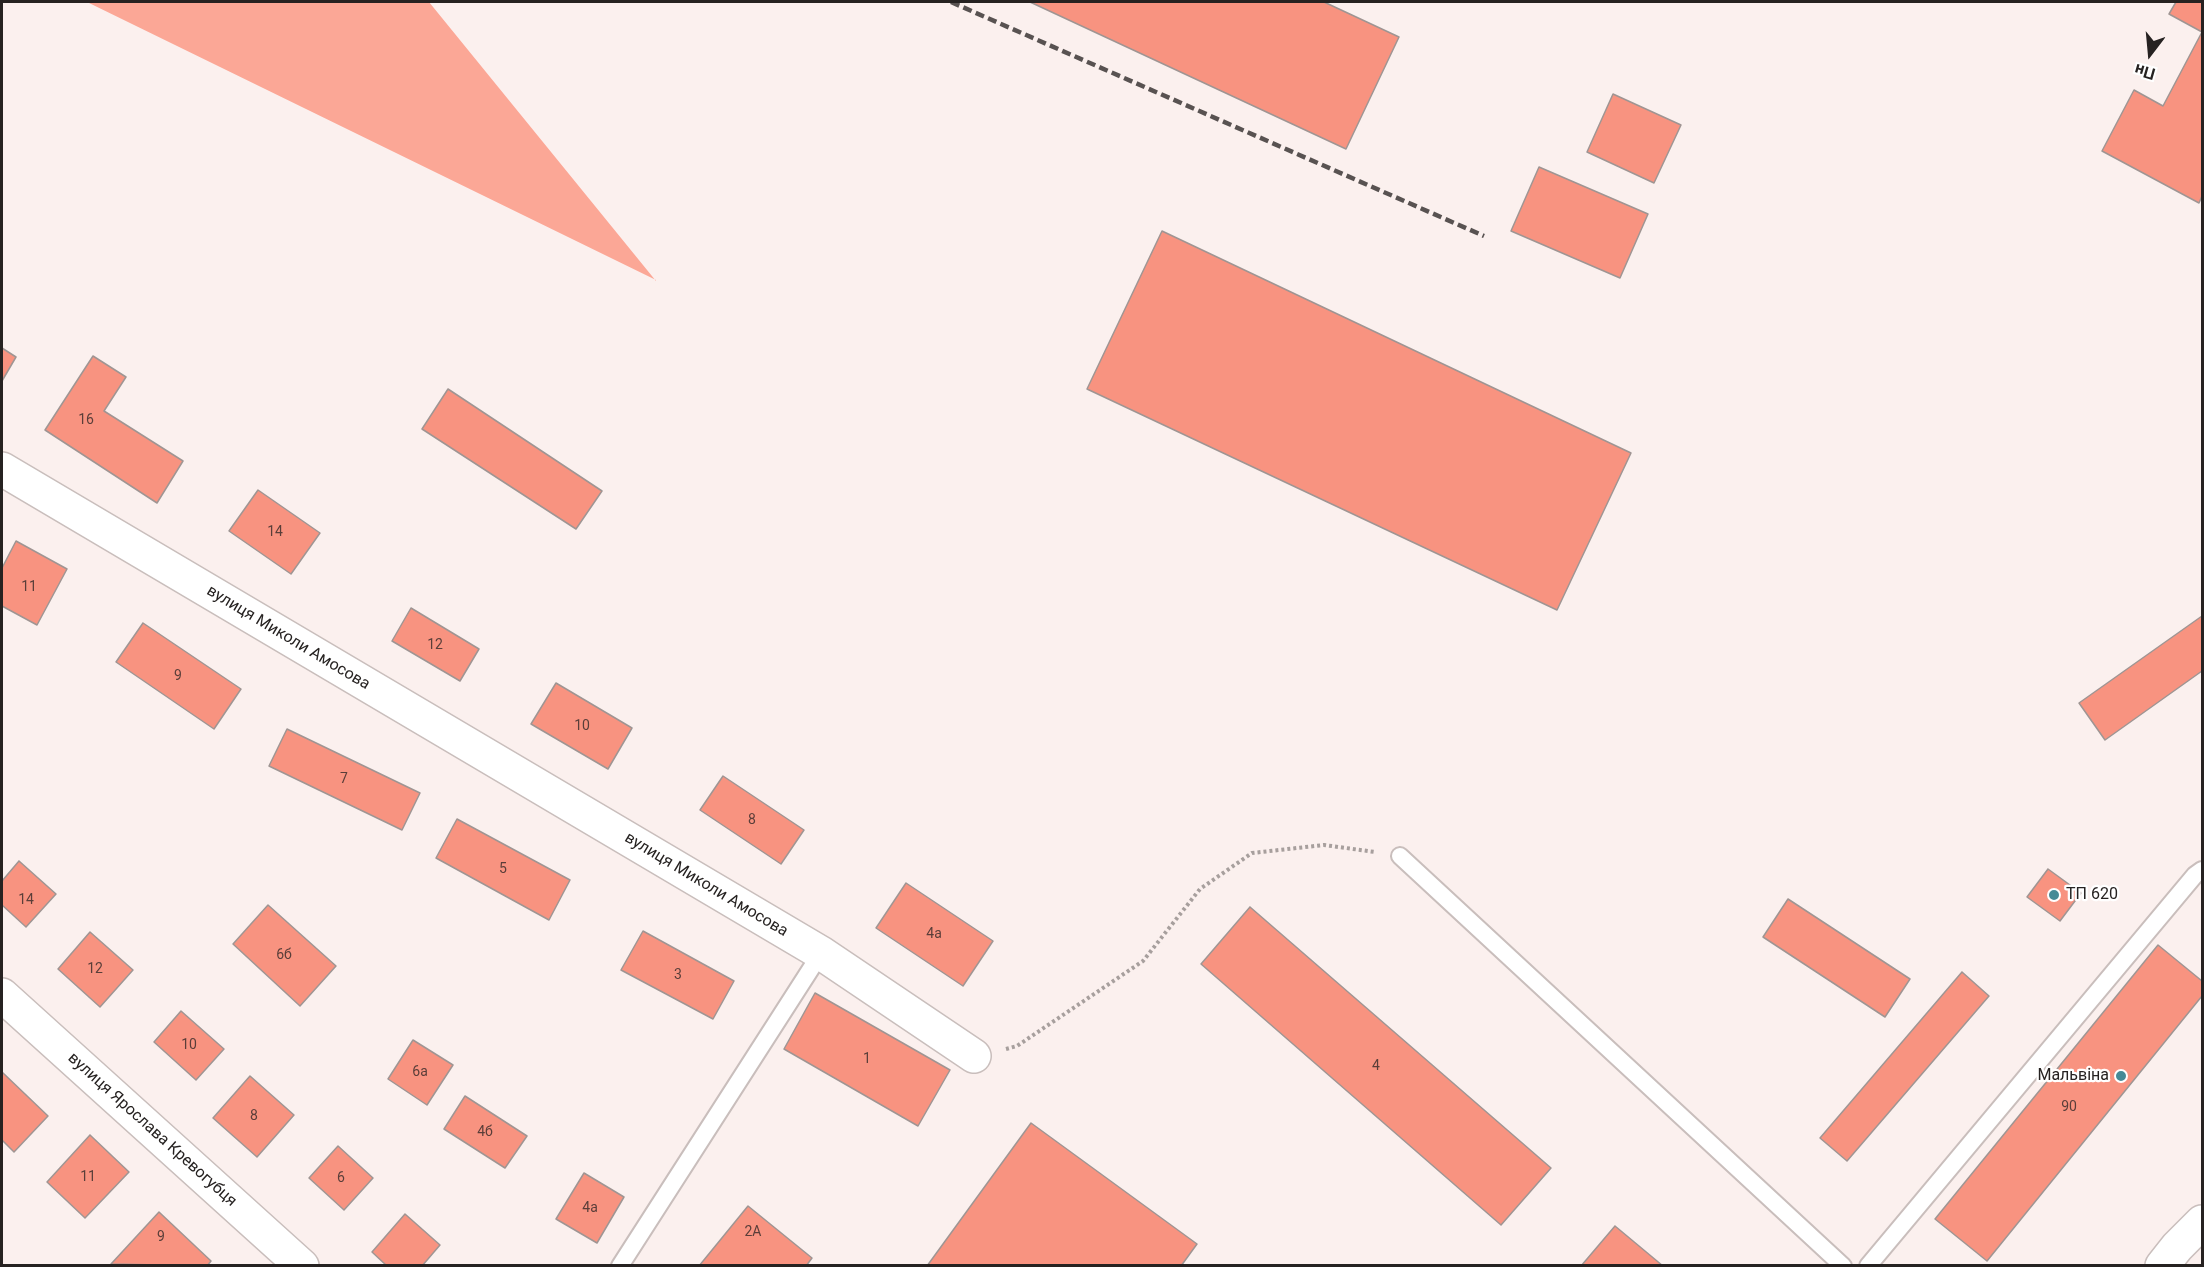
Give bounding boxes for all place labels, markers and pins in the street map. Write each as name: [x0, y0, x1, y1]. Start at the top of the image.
place label: ТП 620: [2066, 885, 2118, 905]
marker: ТП 620: [2047, 888, 2061, 902]
place label: Мальвіна: [2037, 1066, 2109, 1086]
marker: Мальвіна: [2114, 1069, 2128, 1083]

